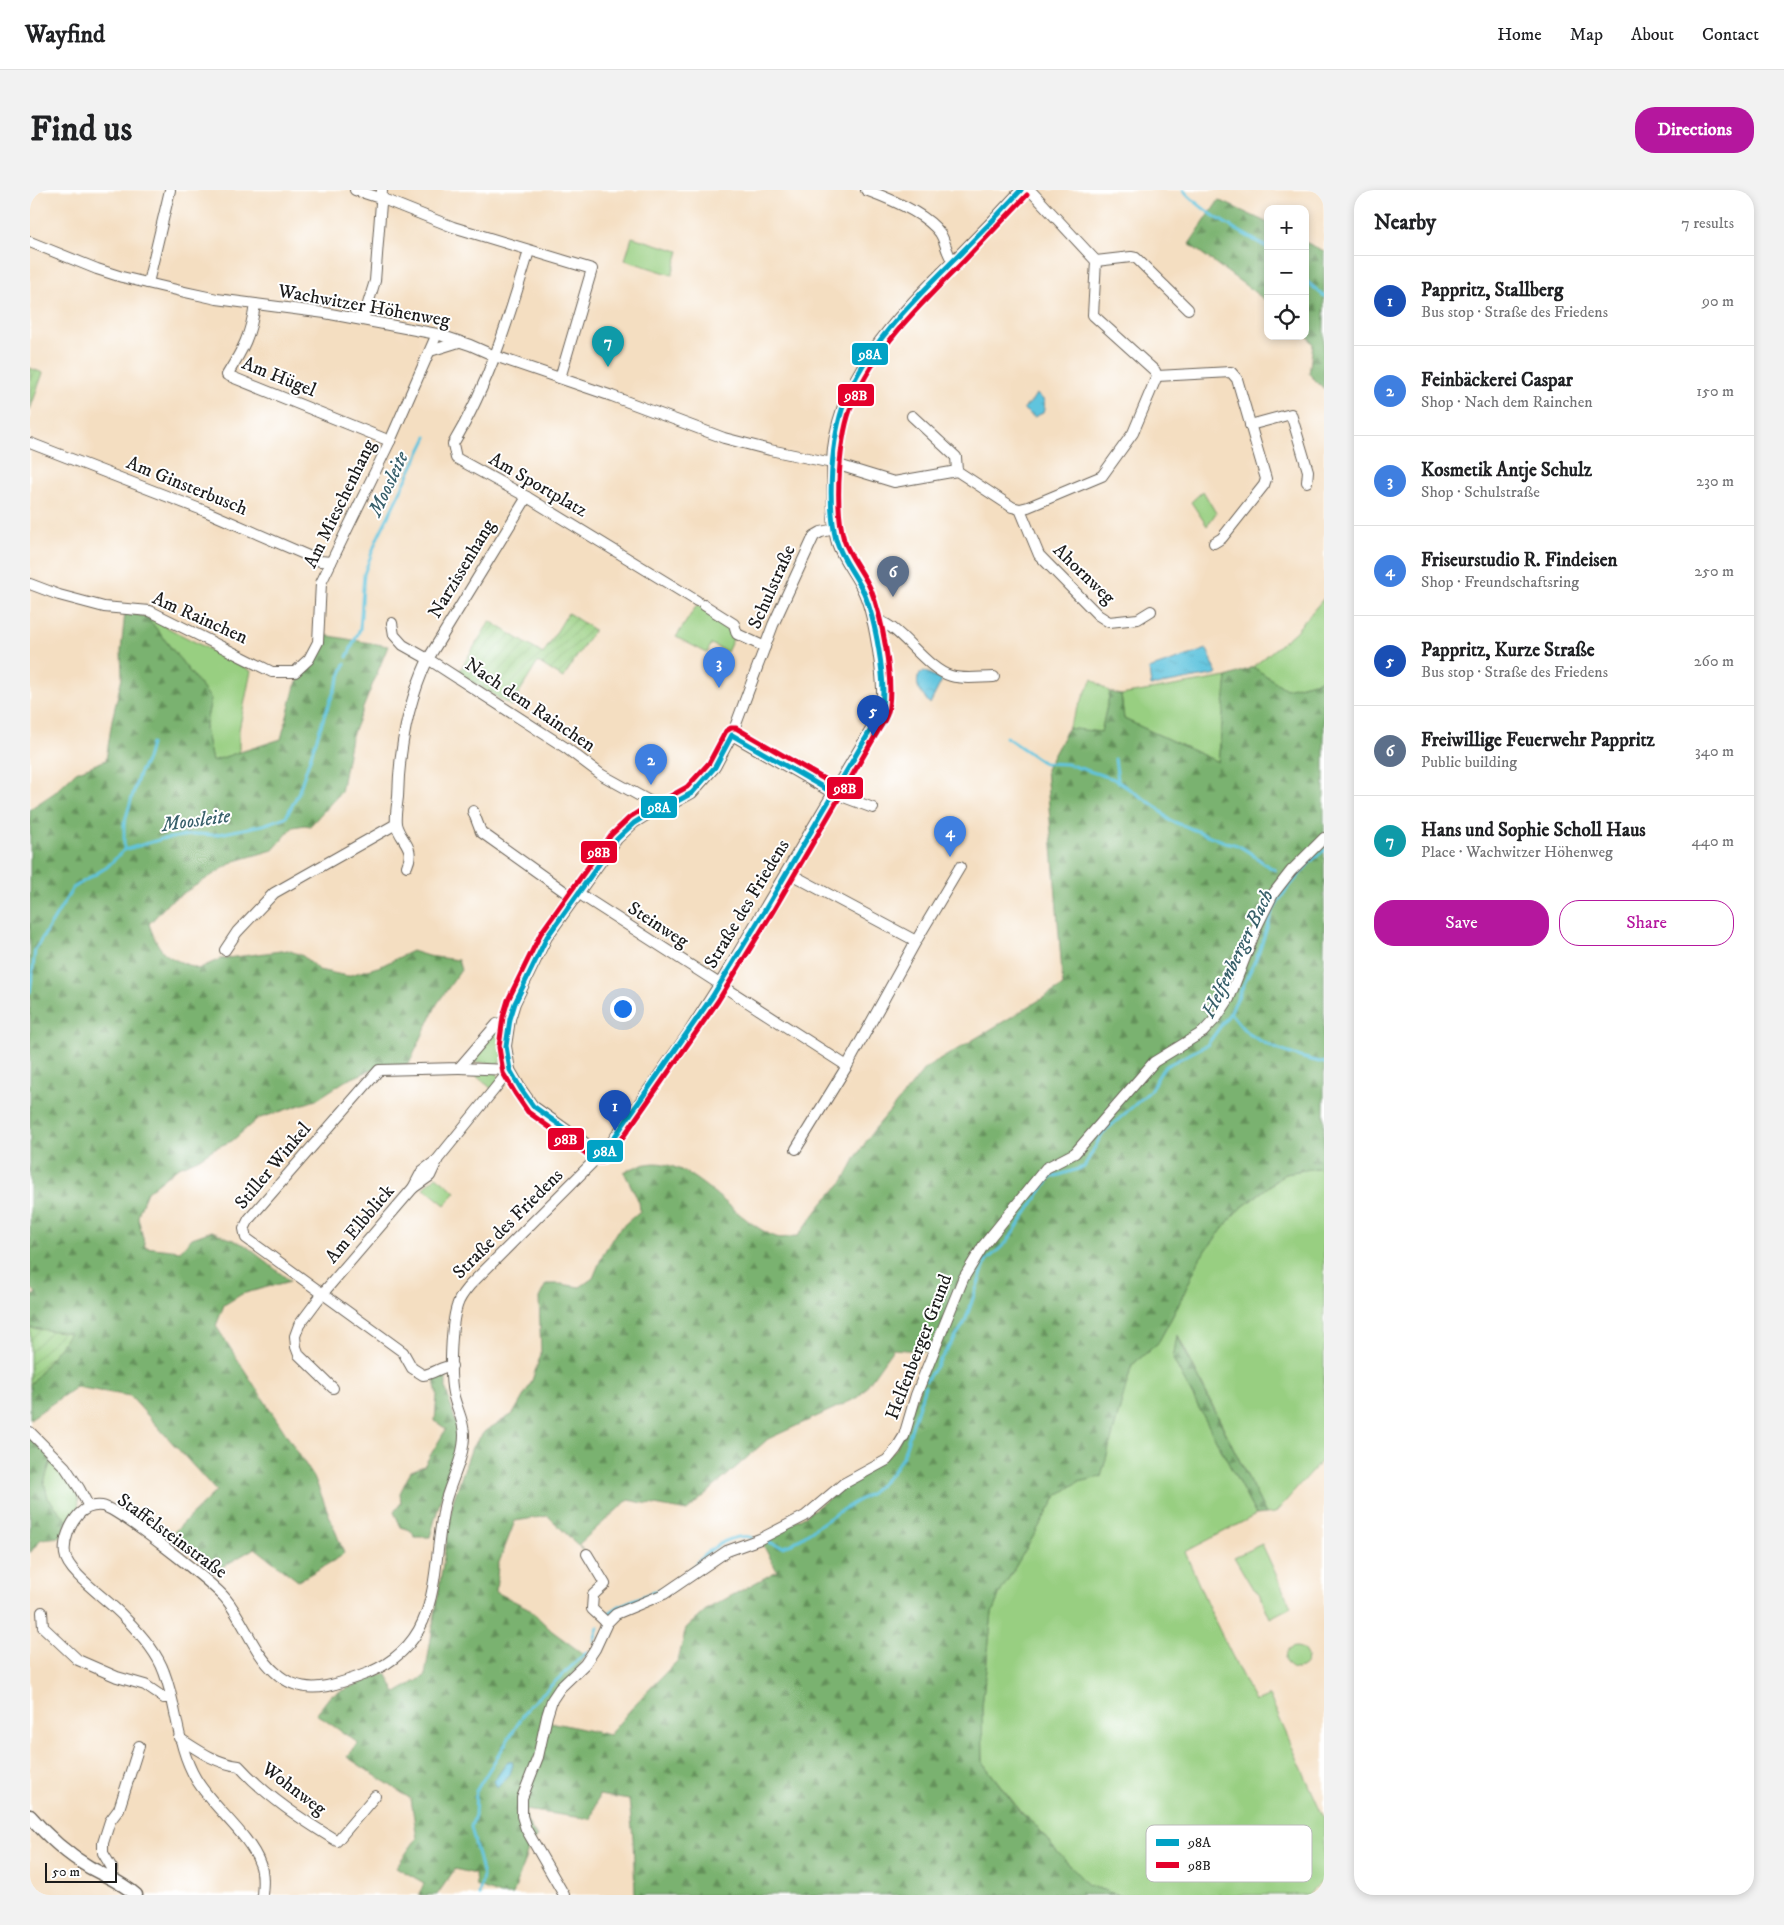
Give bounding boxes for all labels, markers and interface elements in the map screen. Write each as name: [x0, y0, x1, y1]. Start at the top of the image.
text: Wayfind: [25, 20, 105, 50]
text: Home: [1497, 24, 1542, 46]
text: Map: [1570, 24, 1603, 46]
text: About: [1631, 24, 1674, 46]
text: Contact: [1702, 24, 1759, 46]
button: Directions: [1635, 107, 1754, 153]
text: Find us: [30, 108, 132, 152]
map controls: [1264, 205, 1309, 340]
button: +: [1264, 205, 1309, 250]
text: Nearby: [1374, 210, 1436, 236]
text: 7 results: [1681, 213, 1734, 233]
button: −: [1264, 250, 1309, 295]
street label: Wachwitzer Höhenweg: [275, 279, 453, 333]
text: Pappritz, Stallberg: [1421, 279, 1563, 302]
text: 1: [1387, 291, 1393, 311]
text: 90 m: [1702, 291, 1734, 311]
button: locate: [1264, 295, 1309, 340]
text: Bus stop · Straße des Friedens: [1421, 302, 1608, 322]
pin: 7: [592, 326, 624, 367]
line badge: 98A: [851, 342, 889, 366]
text: 98A: [858, 346, 883, 364]
street label: Am Hügel: [238, 352, 320, 402]
text: Feinbäckerei Caspar: [1421, 369, 1573, 392]
text: 2: [1386, 381, 1394, 401]
text: 150 m: [1696, 381, 1734, 401]
line badge: 98B: [837, 383, 875, 407]
text: 98B: [844, 387, 868, 405]
text: Shop · Nach dem Rainchen: [1421, 392, 1593, 412]
street label: Am Mieschenhang: [299, 435, 381, 572]
water label: Moosleite: [362, 447, 415, 522]
street label: Am Sportplatz: [485, 448, 591, 522]
street label: Am Ginsterbusch: [123, 451, 251, 521]
text: Kosmetik Antje Schulz: [1421, 459, 1592, 482]
text: 3: [1387, 471, 1393, 491]
text: 230 m: [1696, 471, 1734, 491]
text: Shop · Schulstraße: [1421, 482, 1540, 502]
street label: Narzissenhang: [424, 515, 501, 623]
street label: Ahornweg: [1048, 539, 1120, 610]
street label: Schulstraße: [743, 541, 801, 633]
text: Friseurstudio R. Findeisen: [1421, 549, 1617, 572]
pin: 6: [877, 556, 909, 597]
text: 4: [1385, 561, 1395, 581]
text: 250 m: [1694, 561, 1734, 581]
text: Shop · Freundschaftsring: [1421, 572, 1579, 592]
street label: Am Rainchen: [149, 587, 251, 649]
text: Pappritz, Kurze Straße: [1421, 639, 1595, 662]
pin: 3: [703, 647, 735, 688]
text: 5: [1386, 651, 1394, 671]
text: 260 m: [1694, 651, 1734, 671]
street label: Nach dem Rainchen: [460, 653, 600, 757]
text: Bus stop · Straße des Friedens: [1421, 662, 1608, 682]
pin: 5: [857, 695, 889, 736]
text: Freiwillige Feuerwehr Pappritz: [1421, 729, 1655, 752]
text: 6: [1386, 741, 1394, 761]
text: 340 m: [1695, 741, 1734, 761]
pin: 2: [635, 744, 667, 785]
text: Public building: [1421, 752, 1517, 772]
line badge: 98B: [826, 776, 864, 800]
text: 98B: [833, 780, 857, 798]
line badge: 98A: [640, 795, 678, 819]
text: 98A: [647, 799, 672, 817]
water label: Moosleite: [158, 804, 233, 838]
pin: 4: [934, 816, 966, 857]
text: Hans und Sophie Scholl Haus: [1421, 819, 1646, 842]
text: 7: [1386, 831, 1394, 851]
text: 440 m: [1692, 831, 1734, 851]
street label: Straße des Friedens: [699, 835, 795, 973]
line badge: 98B: [580, 840, 618, 864]
text: Place · Wachwitzer Höhenweg: [1421, 842, 1613, 862]
text: 98B: [587, 844, 611, 862]
water label: Helfenberger Bach: [1196, 886, 1280, 1023]
street label: Steinweg: [623, 897, 693, 954]
button: Save: [1374, 900, 1549, 946]
button: Share: [1559, 900, 1734, 946]
your location: [610, 996, 636, 1022]
pin: 1: [599, 1090, 631, 1131]
street label: Stiller Winkel: [230, 1118, 316, 1214]
line badge: 98B: [547, 1127, 585, 1151]
text: 98B: [554, 1131, 578, 1149]
line badge: 98A: [586, 1139, 624, 1163]
text: 98A: [593, 1143, 618, 1161]
street label: Straße des Friedens: [448, 1164, 568, 1284]
street label: Am Elbblick: [320, 1180, 400, 1268]
street label: Helfenberger Grund: [881, 1271, 958, 1423]
street label: Staffelsteinstraße: [113, 1488, 232, 1584]
street label: Wohnweg: [256, 1757, 331, 1821]
legend: [1146, 1825, 1312, 1882]
text: 98A: [1187, 1834, 1212, 1852]
text: 98B: [1187, 1857, 1211, 1875]
scale bar: [45, 1860, 118, 1883]
text: 50 m: [52, 1863, 80, 1881]

